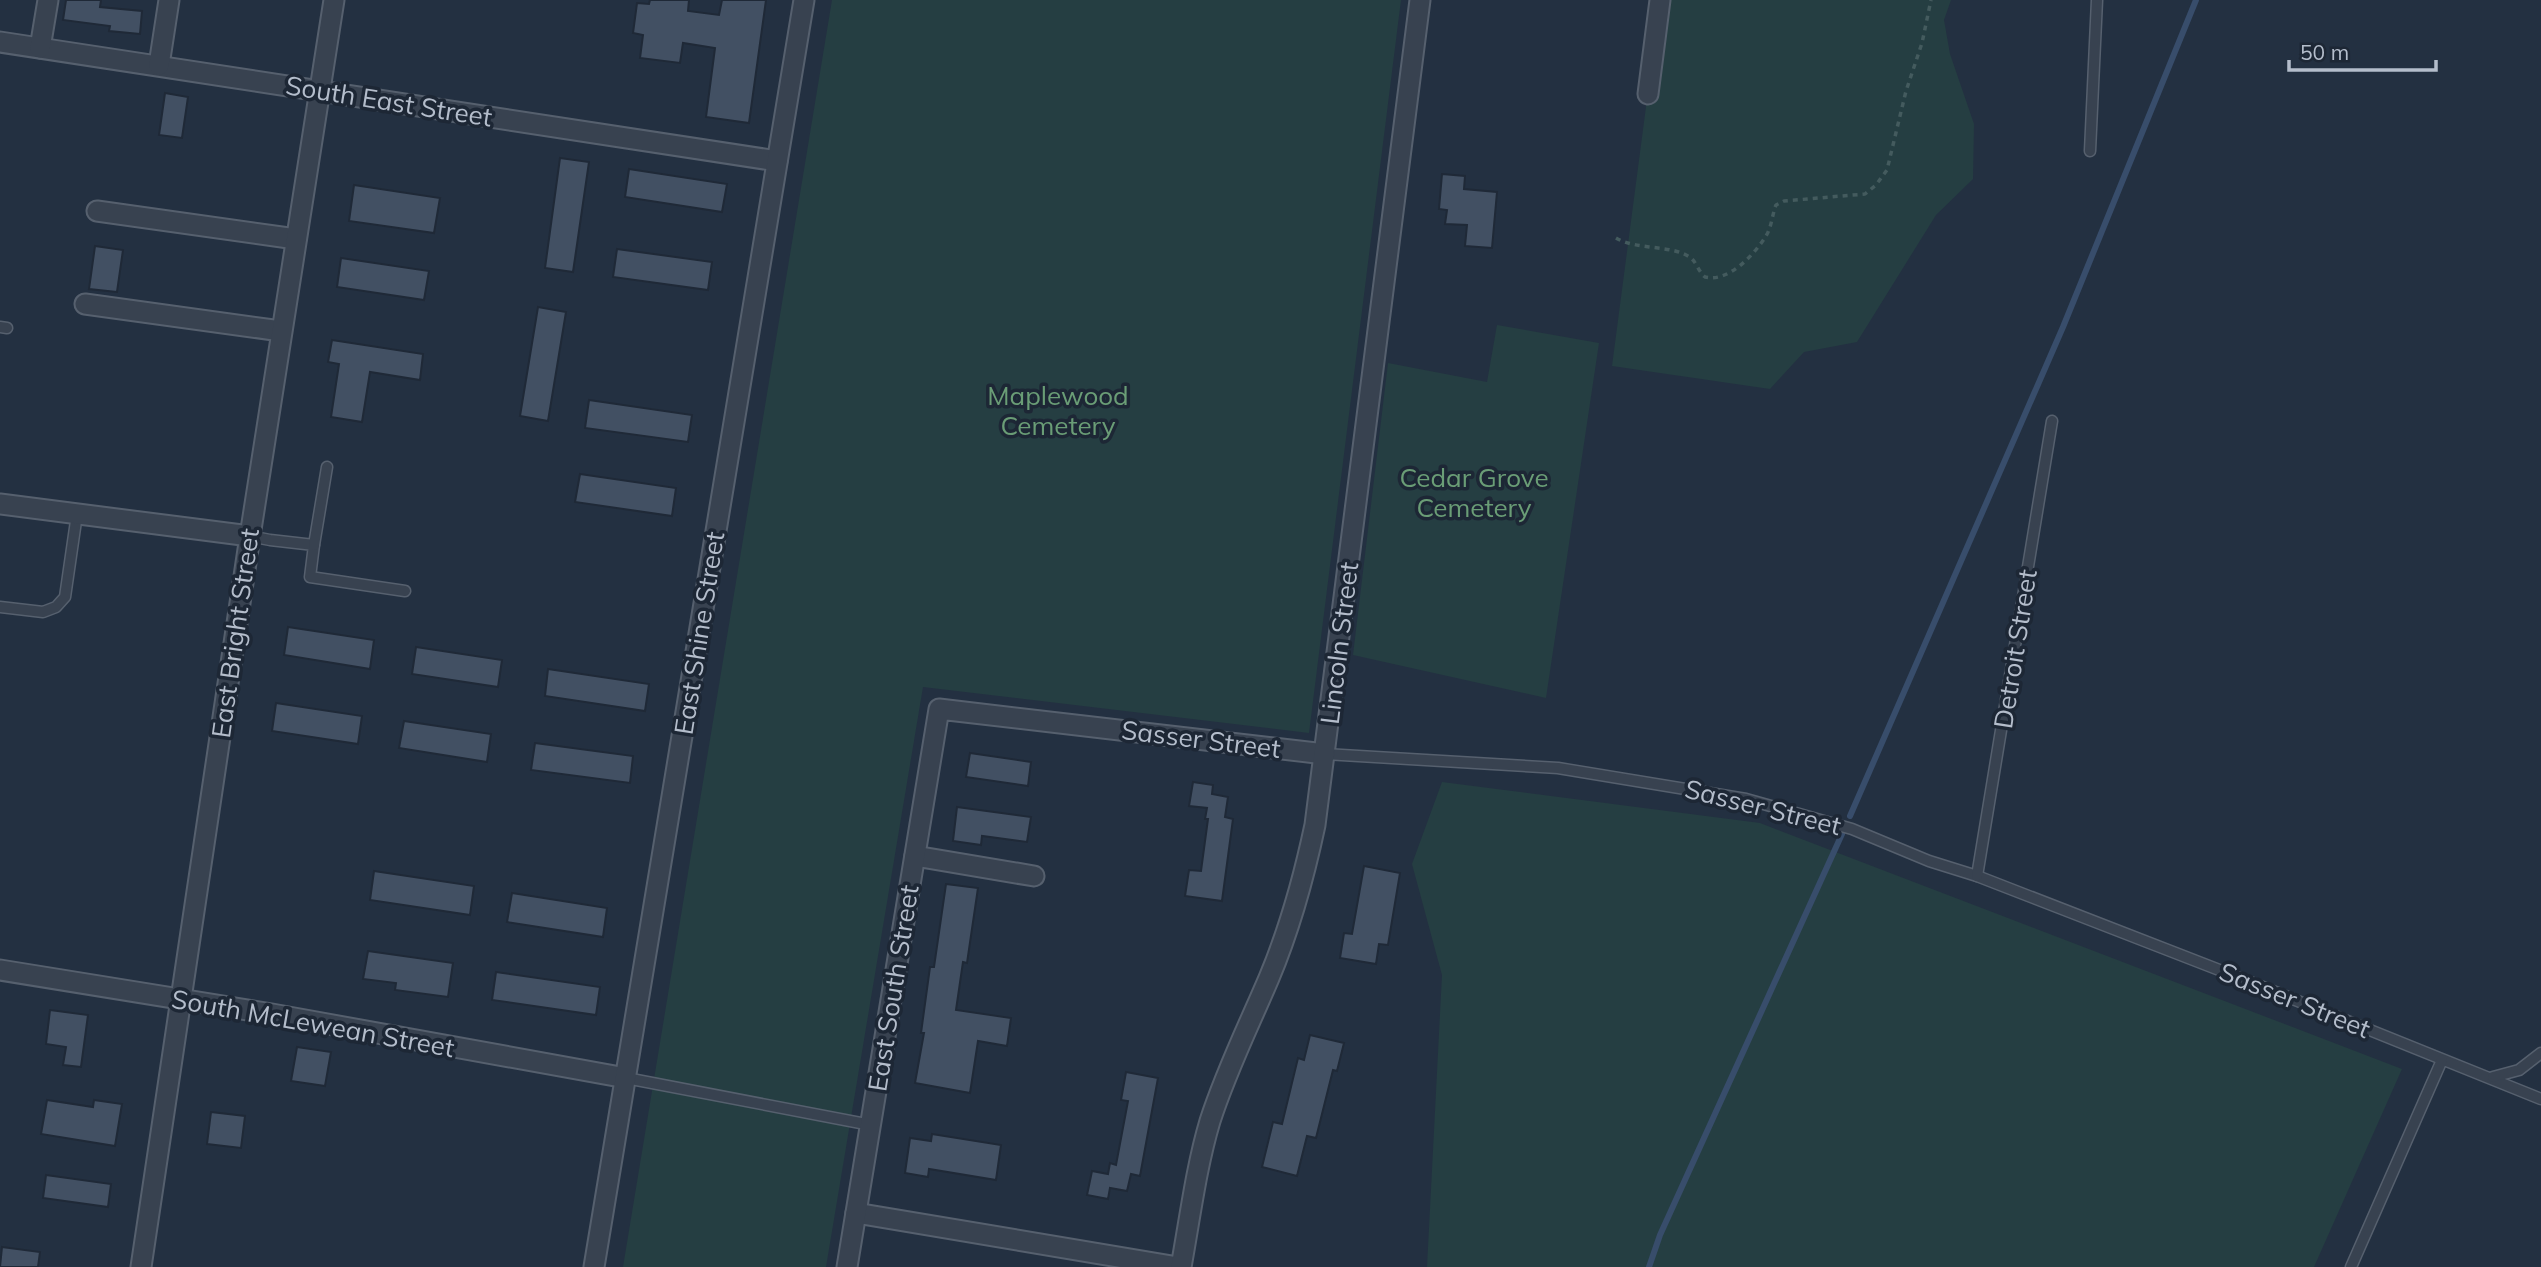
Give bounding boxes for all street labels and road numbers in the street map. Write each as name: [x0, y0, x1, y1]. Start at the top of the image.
street label: South East Street: [283, 68, 495, 134]
street label: East Bright Street: [204, 526, 266, 740]
street label: East Shine Street: [667, 529, 731, 737]
street label: Lincoln Street: [1313, 560, 1365, 726]
street label: Detroit Street: [1986, 567, 2044, 731]
street label: Sasser Street: [1120, 713, 1282, 765]
street label: Sasser Street: [1681, 772, 1845, 842]
street label: East South Street: [860, 882, 926, 1094]
street label: Sasser Street: [2215, 955, 2375, 1045]
street label: South McLewean Street: [169, 982, 457, 1064]

